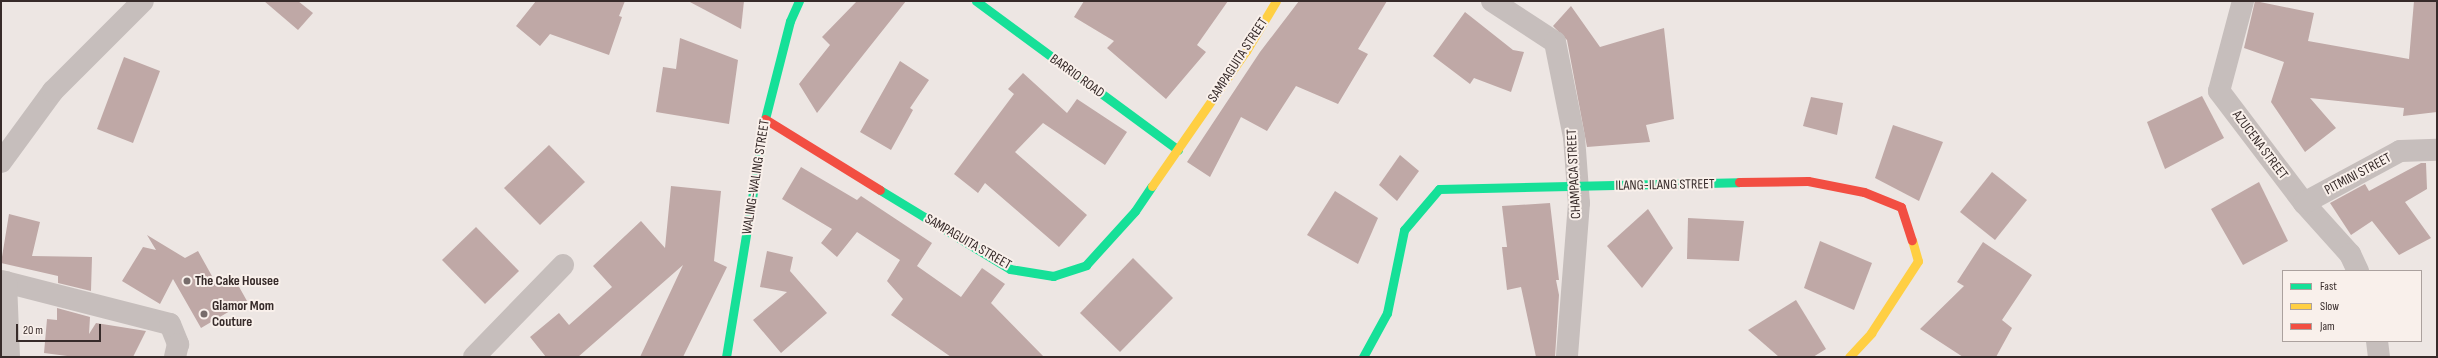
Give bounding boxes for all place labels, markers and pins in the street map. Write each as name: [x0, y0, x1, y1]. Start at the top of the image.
place label: The Cake Housee: [195, 273, 279, 289]
marker: The Cake Housee: [182, 276, 192, 286]
place label: Glamor Mom Couture: [212, 298, 274, 330]
marker: Glamor Mom Couture: [199, 309, 209, 319]

